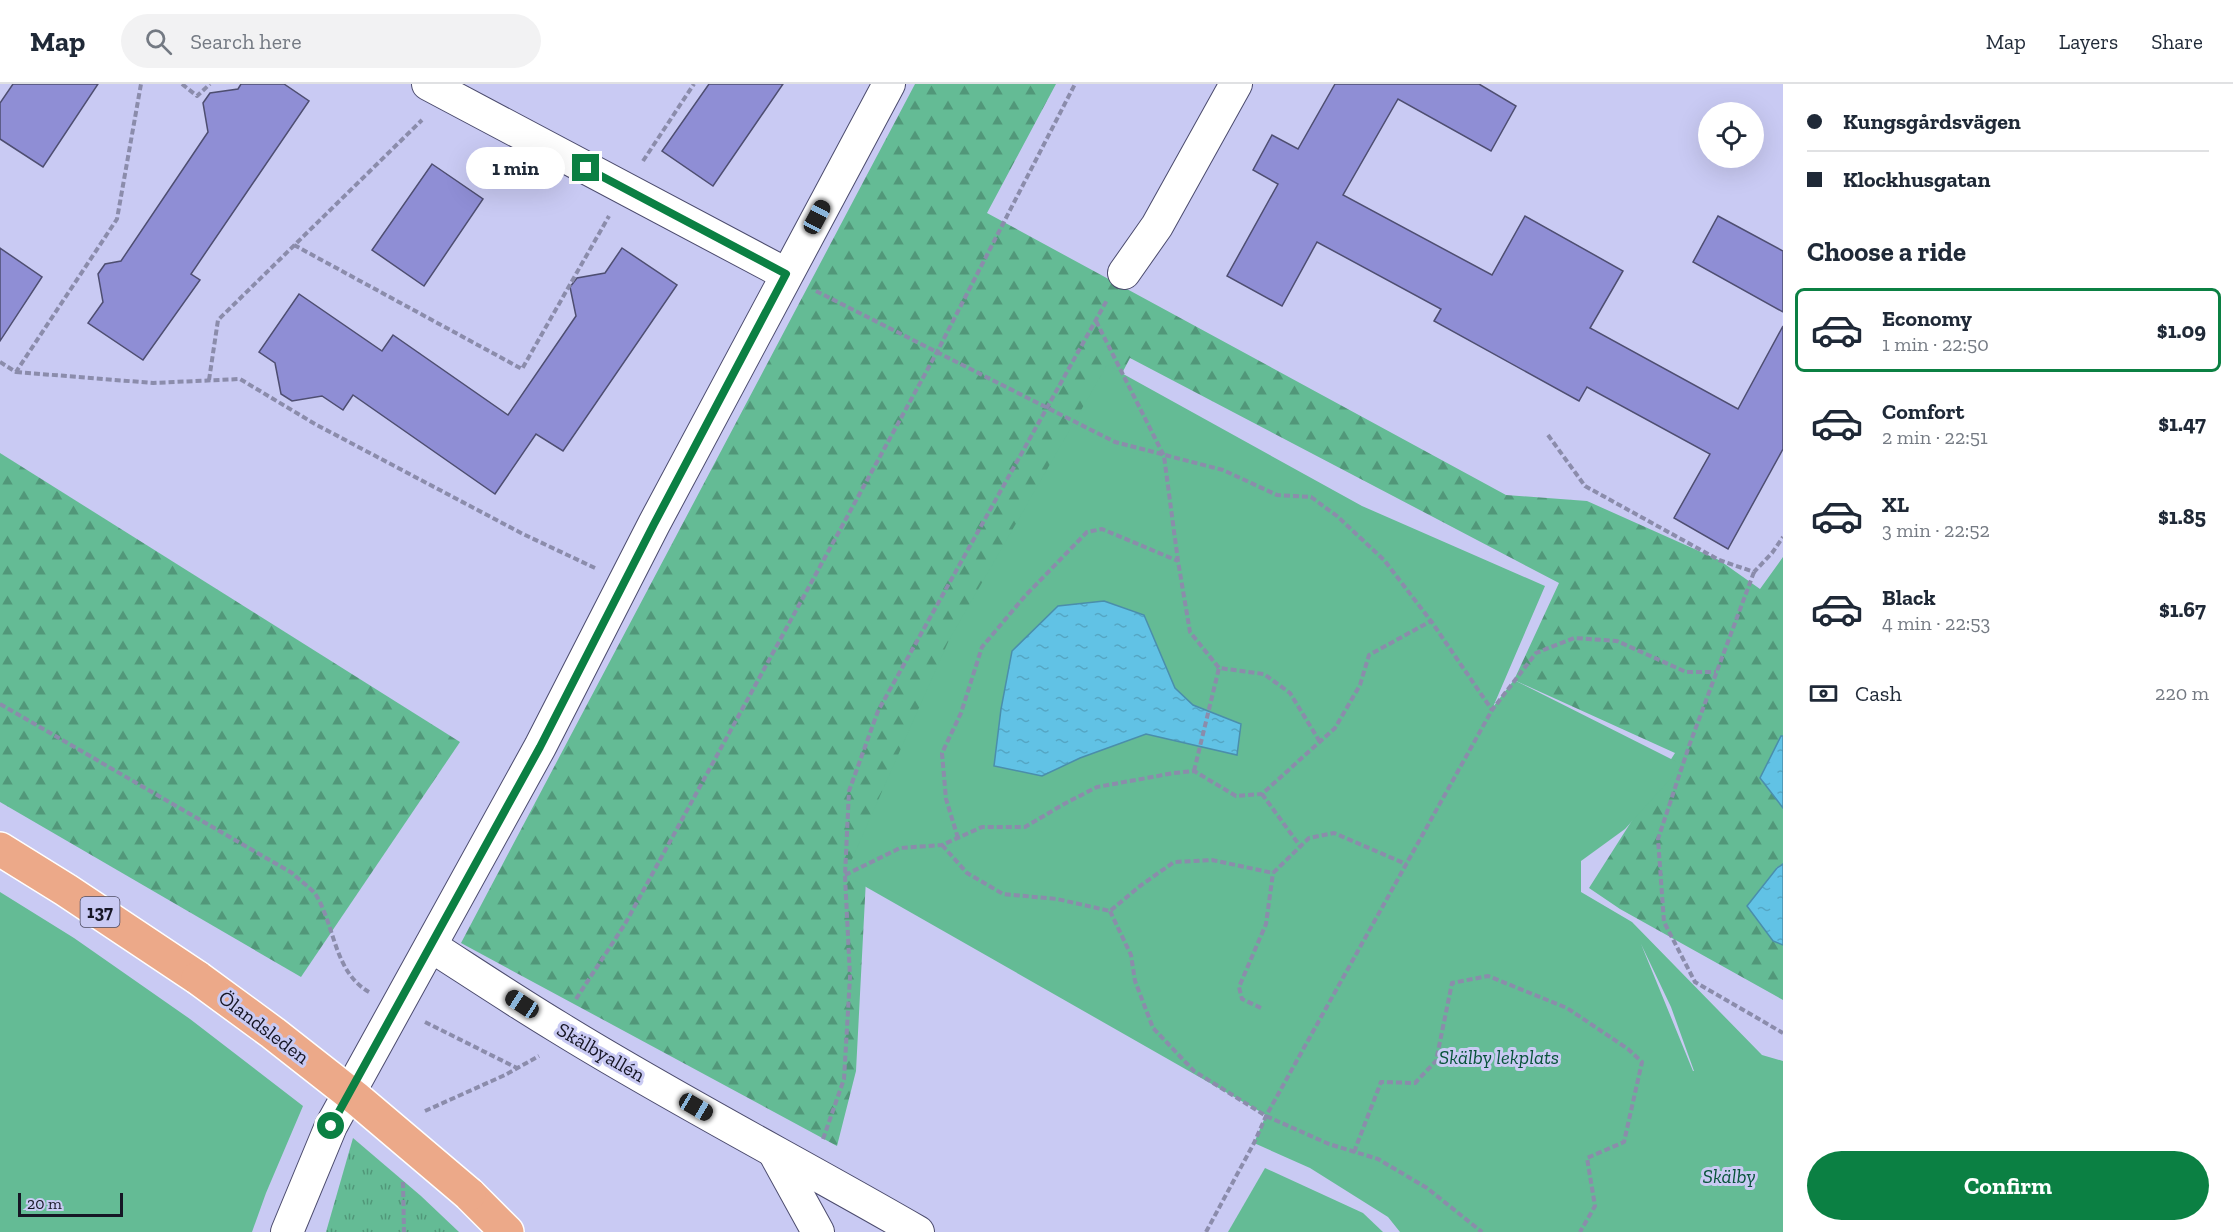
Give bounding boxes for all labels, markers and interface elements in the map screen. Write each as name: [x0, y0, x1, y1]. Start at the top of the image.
search box: [121, 14, 541, 68]
text: Map: [30, 25, 85, 58]
icon: search: [142, 25, 175, 58]
text: Search here: [190, 28, 302, 55]
text: Map: [1986, 29, 2026, 54]
text: Layers: [2059, 29, 2118, 54]
text: Share: [2151, 29, 2203, 54]
map controls: [1698, 102, 1764, 168]
button: locate: [1698, 102, 1764, 168]
text: Kungsgårdsvägen: [1843, 108, 2021, 135]
callout: 1 min: [466, 147, 565, 189]
route end: [572, 154, 599, 181]
text: 1 min: [492, 156, 539, 180]
text: Klockhusgatan: [1843, 166, 1990, 193]
car: [801, 197, 833, 237]
text: Choose a ride: [1807, 236, 1966, 268]
icon: car: [1810, 303, 1864, 357]
text: Economy: [1882, 305, 1972, 332]
text: $1.09: [2157, 317, 2206, 344]
text: 1 min · 22:50: [1882, 332, 1989, 356]
icon: car: [1810, 396, 1864, 450]
text: Comfort: [1882, 398, 1964, 425]
text: $1.47: [2158, 410, 2206, 437]
text: 2 min · 22:51: [1882, 425, 1988, 449]
icon: car: [1810, 489, 1864, 543]
text: XL: [1882, 491, 1909, 518]
text: $1.85: [2158, 503, 2206, 530]
text: 3 min · 22:52: [1882, 518, 1990, 542]
icon: car: [1810, 582, 1864, 636]
text: Black: [1882, 584, 1936, 611]
text: $1.67: [2159, 596, 2206, 623]
text: 4 min · 22:53: [1882, 611, 1990, 635]
icon: cash: [1807, 677, 1840, 710]
text: Cash: [1855, 680, 1902, 707]
text: 220 m: [2155, 681, 2209, 705]
road number: 137: [80, 897, 120, 927]
street label: Ölandsleden: [214, 985, 314, 1069]
car: [502, 987, 542, 1021]
street label: Skälbyallén: [553, 1017, 650, 1087]
park label: Skälby lekplats: [1439, 1045, 1559, 1069]
car: [676, 1090, 716, 1124]
route start: [317, 1112, 344, 1139]
button: Confirm: [1807, 1151, 2209, 1220]
park label: Skälby: [1702, 1164, 1756, 1188]
scale bar: [18, 1190, 123, 1218]
text: 20 m: [27, 1194, 62, 1213]

